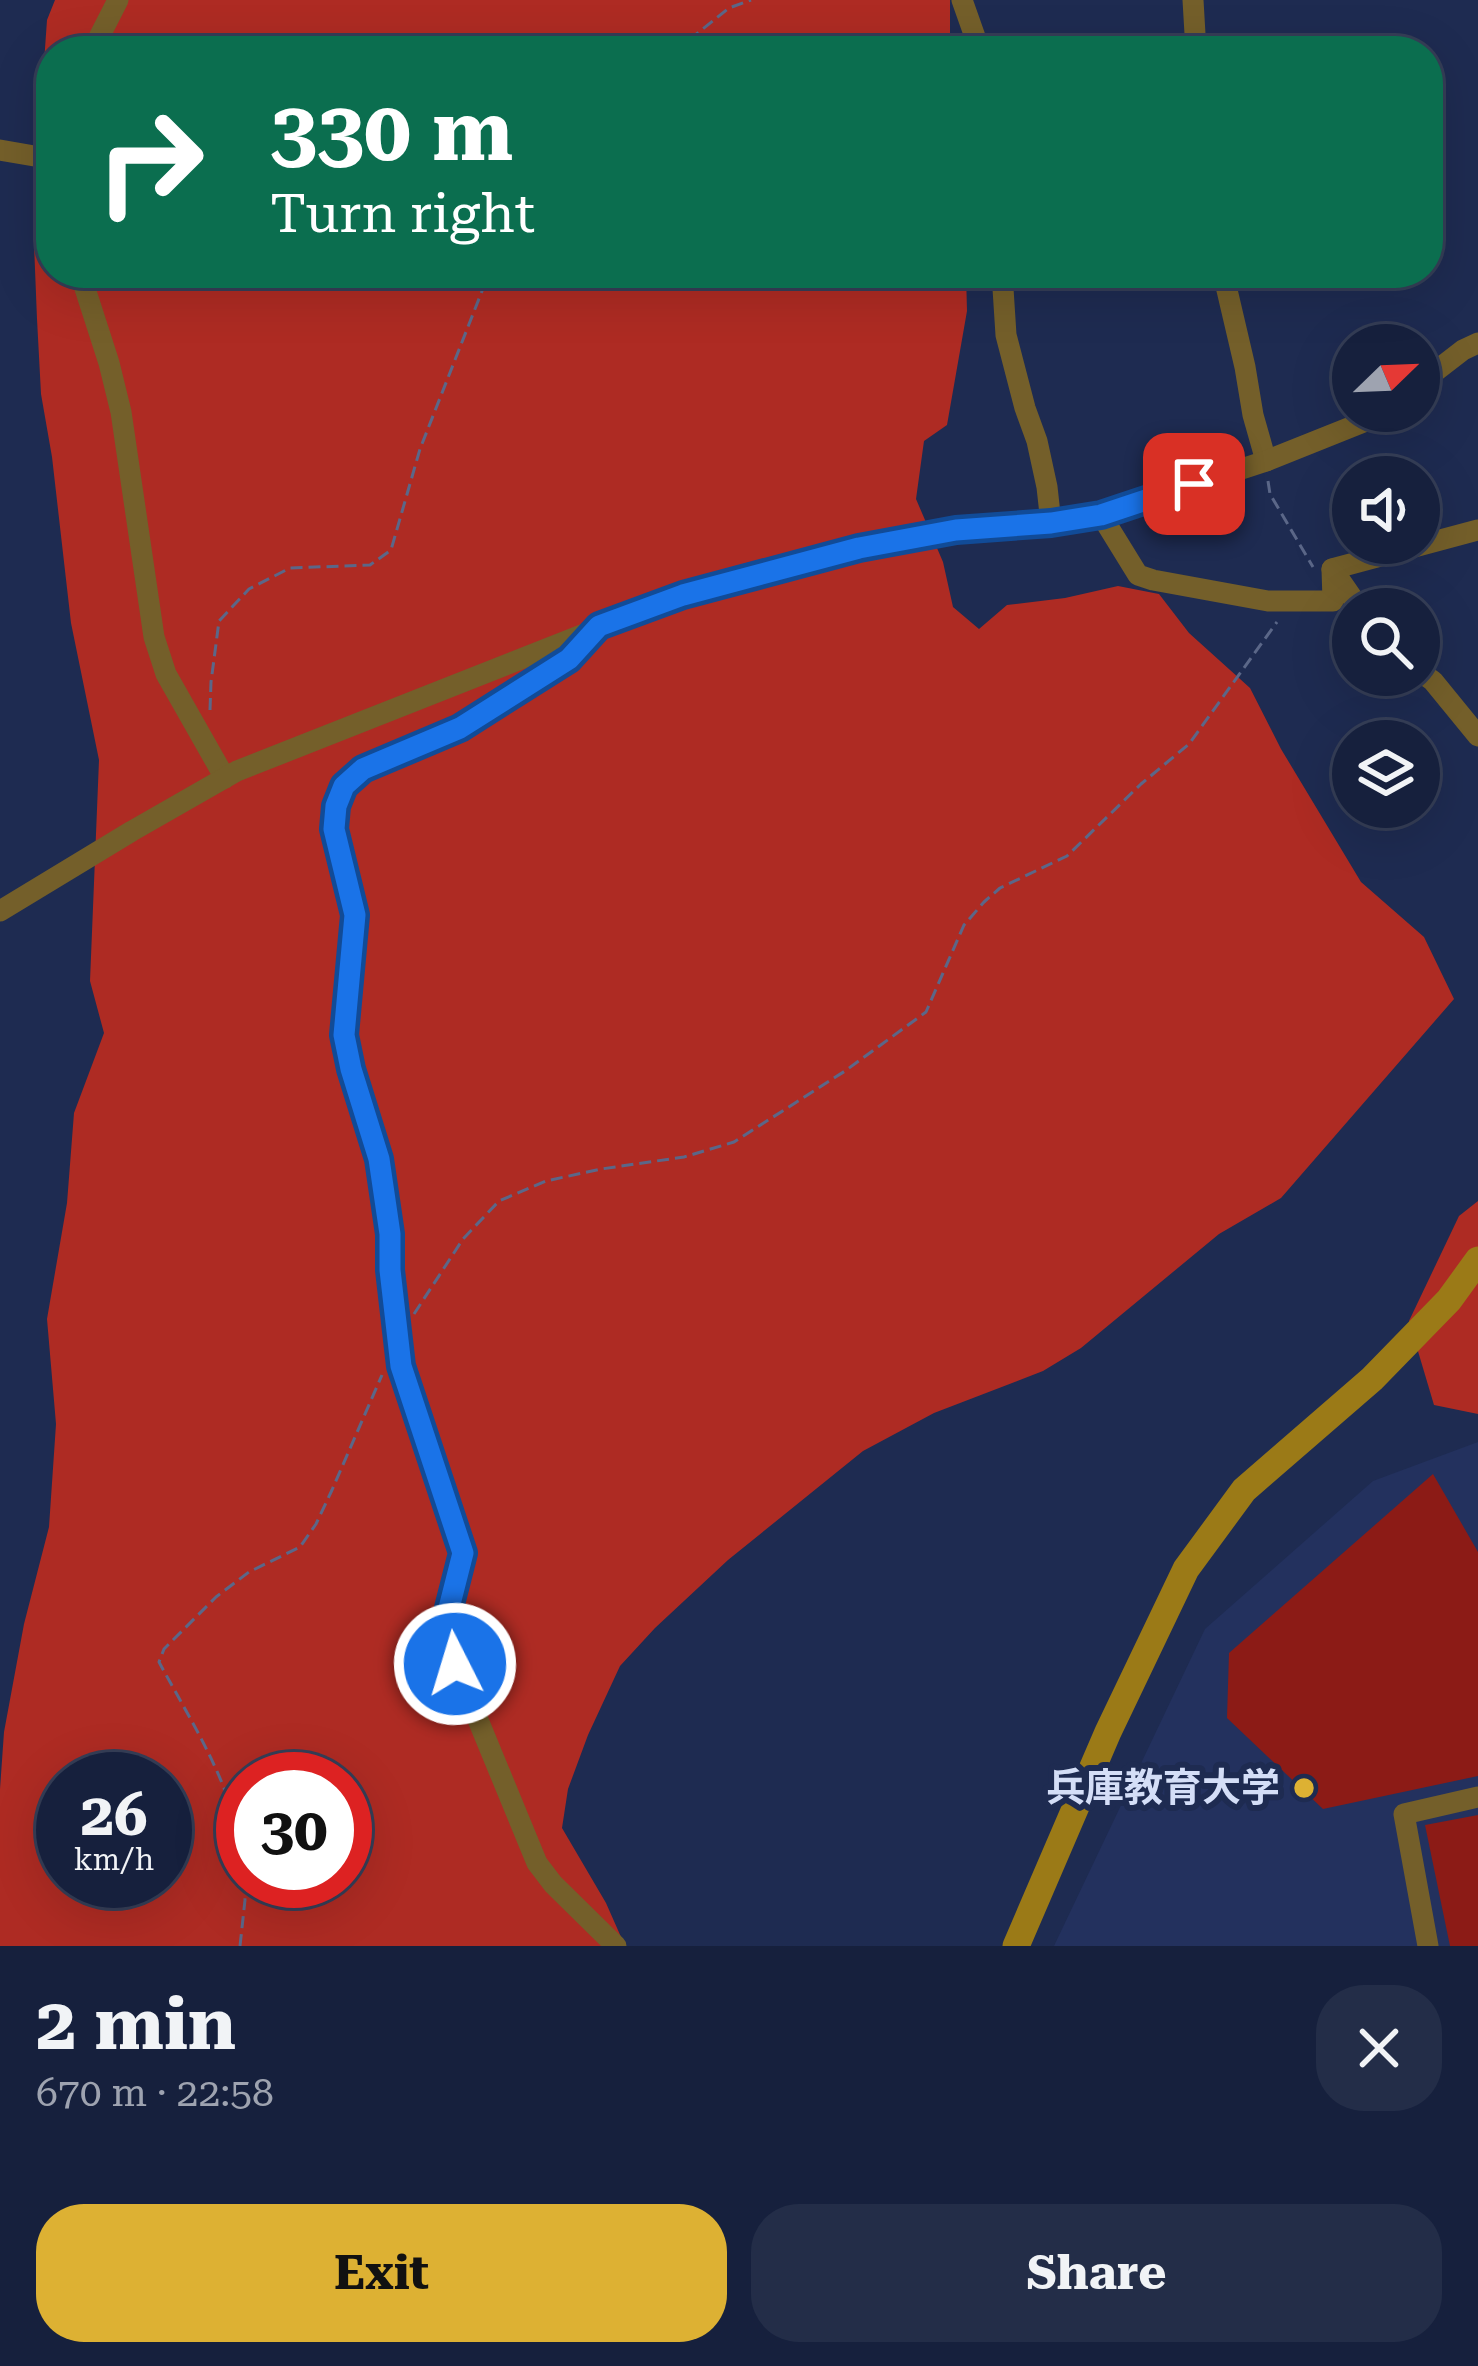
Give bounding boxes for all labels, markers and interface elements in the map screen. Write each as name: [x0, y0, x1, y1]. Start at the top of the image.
text: 330 m: [270, 82, 513, 180]
icon: right: [72, 84, 228, 240]
text: Turn right: [270, 182, 535, 245]
north arrow: [1332, 324, 1440, 432]
map controls: [1332, 324, 1440, 828]
pin: [1143, 433, 1245, 535]
icon: arrive: [1161, 451, 1227, 517]
button: sound: [1332, 456, 1440, 564]
button: search: [1332, 588, 1440, 696]
button: layers: [1332, 720, 1440, 828]
position arrow: [392, 1601, 518, 1727]
speed limit sign: 30: [216, 1752, 372, 1908]
place label: 兵庫教育大学: [1046, 1765, 1280, 1811]
marker: 兵庫教育大学: [1291, 1775, 1317, 1801]
text: 26: [80, 1779, 148, 1850]
text: km/h: [74, 1842, 154, 1877]
text: 2 min: [36, 1982, 236, 2067]
button: close: [1316, 1985, 1442, 2111]
text: 670 m · 22:58: [36, 2070, 274, 2116]
button: Exit: [36, 2204, 727, 2342]
button: Share: [751, 2204, 1442, 2342]

